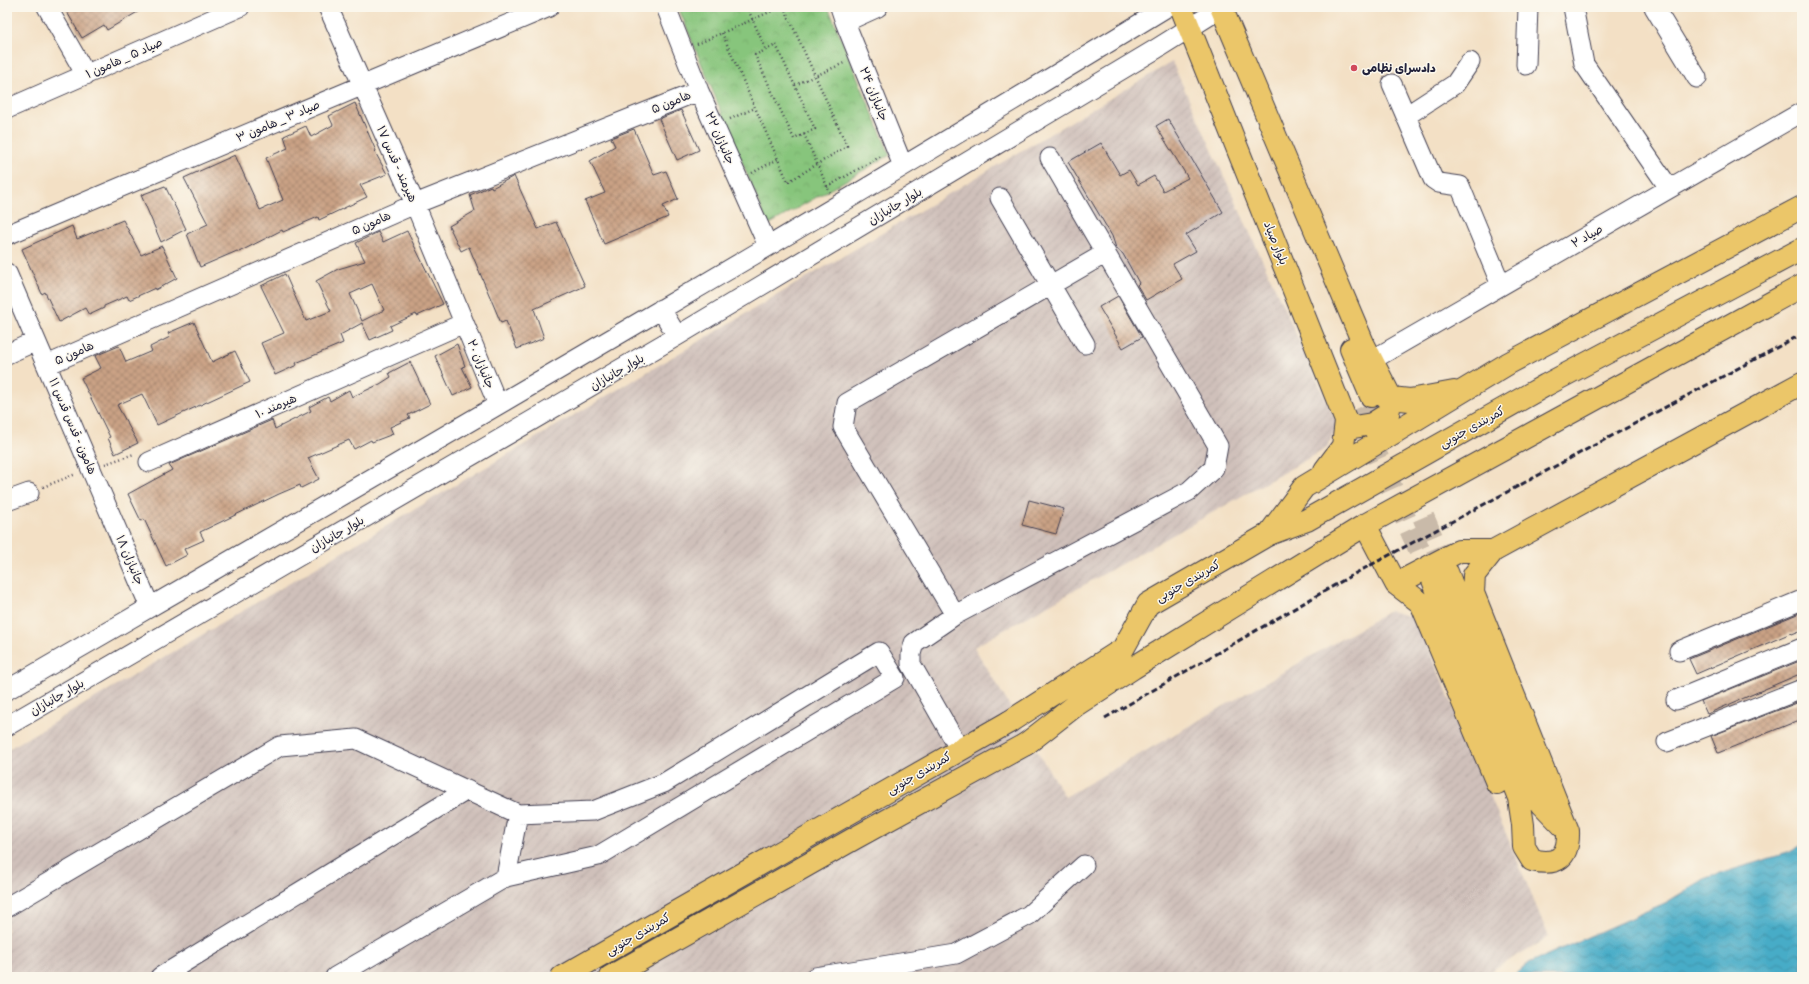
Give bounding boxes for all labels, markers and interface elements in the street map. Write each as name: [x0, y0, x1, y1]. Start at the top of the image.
street label: صیاد ۵ _ هامون ۱: [83, 35, 166, 84]
place label: دادسرای نظامی: [1362, 61, 1436, 78]
marker: دادسرای نظامی: [1349, 63, 1359, 73]
street label: جانبازان ۲۴: [854, 65, 891, 124]
street label: هامون ۵: [649, 88, 694, 119]
street label: صیاد ۳ _ هامون ۳: [234, 97, 323, 148]
street label: جانبازان ۲۲: [699, 109, 738, 168]
street label: هیرمند - قدس ۱۷: [371, 124, 420, 206]
street label: بلوار جانبازان: [866, 184, 926, 230]
street label: هامون ۵: [349, 208, 394, 241]
street label: بلوار صیاد: [1258, 219, 1291, 268]
street label: صیاد ۲: [1569, 221, 1607, 253]
street label: جانبازان ۲۰: [462, 337, 498, 392]
street label: هامون ۵: [52, 338, 97, 371]
street label: بلوار جانبازان: [587, 351, 648, 396]
street label: هامون - قدس قدس ۱۱: [44, 376, 100, 478]
street label: هیرمند ۱۰: [253, 391, 300, 424]
street label: کمربندی جنوبی: [1437, 403, 1508, 453]
street label: بلوار جانبازان: [307, 513, 368, 558]
street label: جانبازان ۱۸: [110, 533, 147, 588]
street label: کمربندی جنوبی: [1153, 557, 1224, 608]
street label: بلوار جانبازان: [27, 676, 88, 721]
street label: کمربندی جنوبی: [884, 749, 955, 800]
street label: کمربندی جنوبی: [603, 910, 674, 961]

